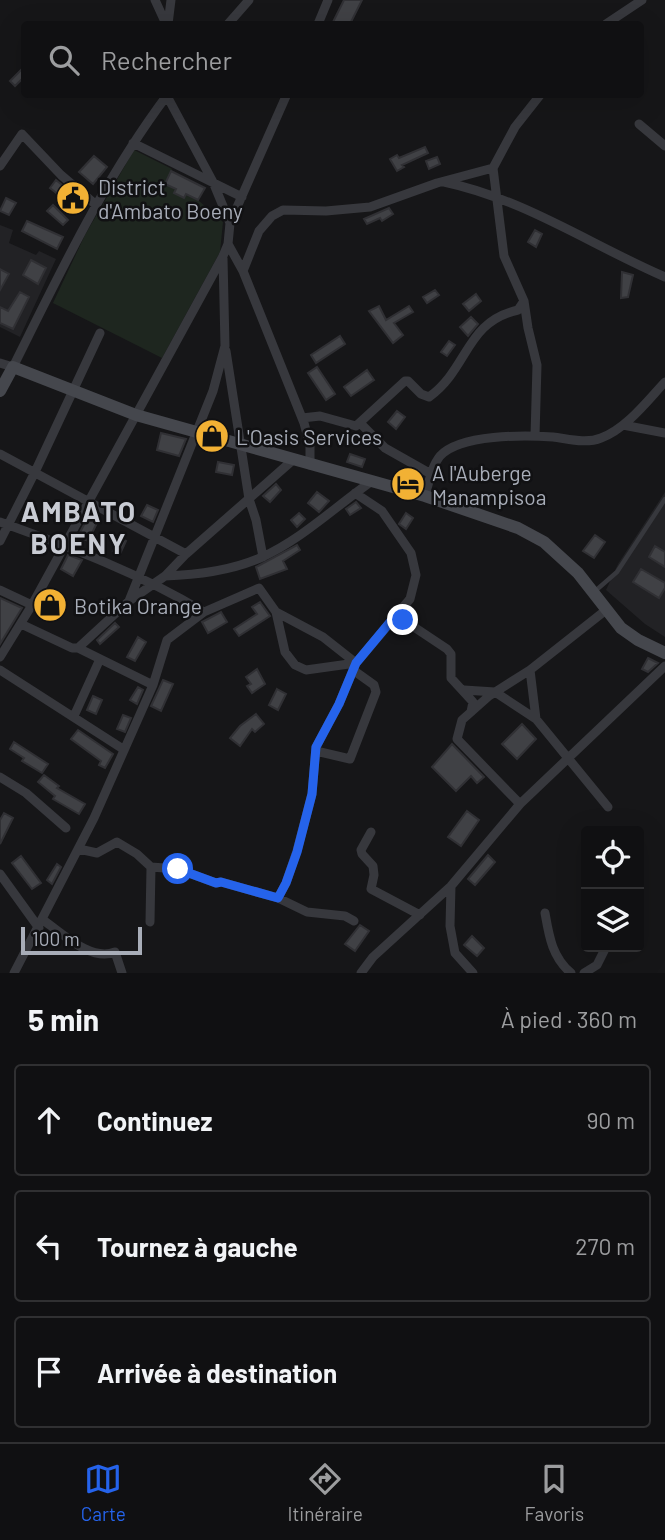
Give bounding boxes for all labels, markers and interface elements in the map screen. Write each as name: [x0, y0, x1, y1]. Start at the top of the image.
search box: [21, 21, 644, 98]
icon: search: [45, 41, 83, 79]
text: Rechercher: [101, 44, 232, 75]
place label: District d'Ambato Boeny: [98, 174, 243, 223]
public building icon: District d'Ambato Boeny: [54, 179, 92, 217]
shop icon: L'Oasis Services: [193, 417, 231, 455]
place label: L'Oasis Services: [236, 424, 382, 449]
place label: A l'Auberge Manampisoa: [432, 460, 546, 509]
hotel icon: A l'Auberge Manampisoa: [389, 465, 427, 503]
district label: AMBATO BOENY: [21, 494, 137, 560]
shop icon: Botika Orange: [31, 586, 69, 624]
place label: Botika Orange: [74, 593, 202, 618]
route end: [387, 604, 418, 635]
map controls: [581, 826, 644, 952]
button: locate: [581, 826, 644, 889]
route start: [162, 853, 193, 884]
button: layers: [581, 889, 644, 952]
scale bar: [21, 924, 142, 956]
text: 100 m: [32, 927, 80, 950]
text: 5 min: [28, 1001, 99, 1037]
text: À pied · 360 m: [501, 1005, 637, 1033]
icon: ahead: [30, 1101, 68, 1139]
text: Continuez: [97, 1105, 213, 1136]
text: 90 m: [586, 1106, 635, 1134]
icon: left: [30, 1227, 68, 1265]
text: Tournez à gauche: [97, 1231, 298, 1262]
text: 270 m: [575, 1232, 635, 1260]
icon: arrive: [30, 1353, 68, 1391]
text: Arrivée à destination: [97, 1357, 337, 1388]
tab: Carte: [81, 1460, 126, 1525]
tab: Itinéraire: [288, 1460, 363, 1525]
tab: Favoris: [524, 1460, 584, 1525]

